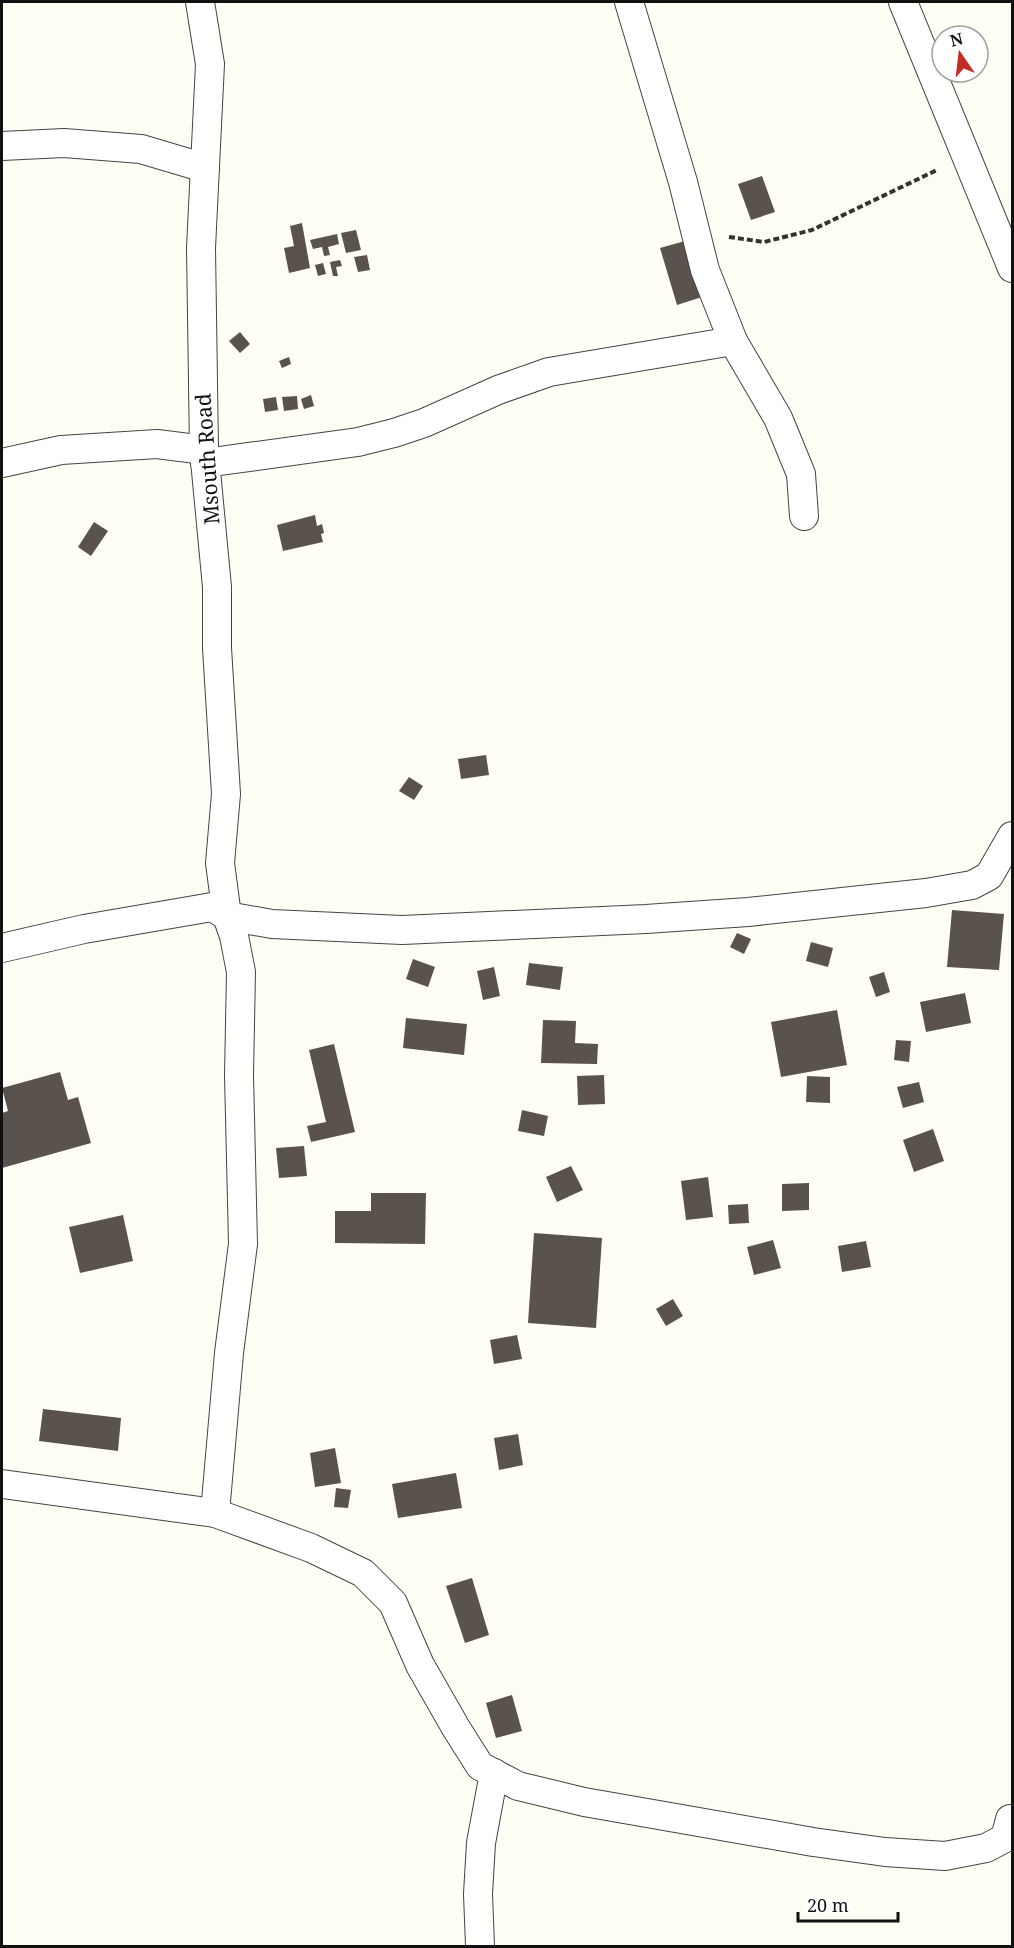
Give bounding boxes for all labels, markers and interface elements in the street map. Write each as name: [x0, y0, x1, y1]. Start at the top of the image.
north arrow: [930, 24, 990, 84]
text: N: [948, 27, 966, 52]
street label: Msouth Road: [188, 392, 226, 526]
scale bar: [798, 1885, 898, 1923]
text: 20 m: [807, 1893, 849, 1917]

